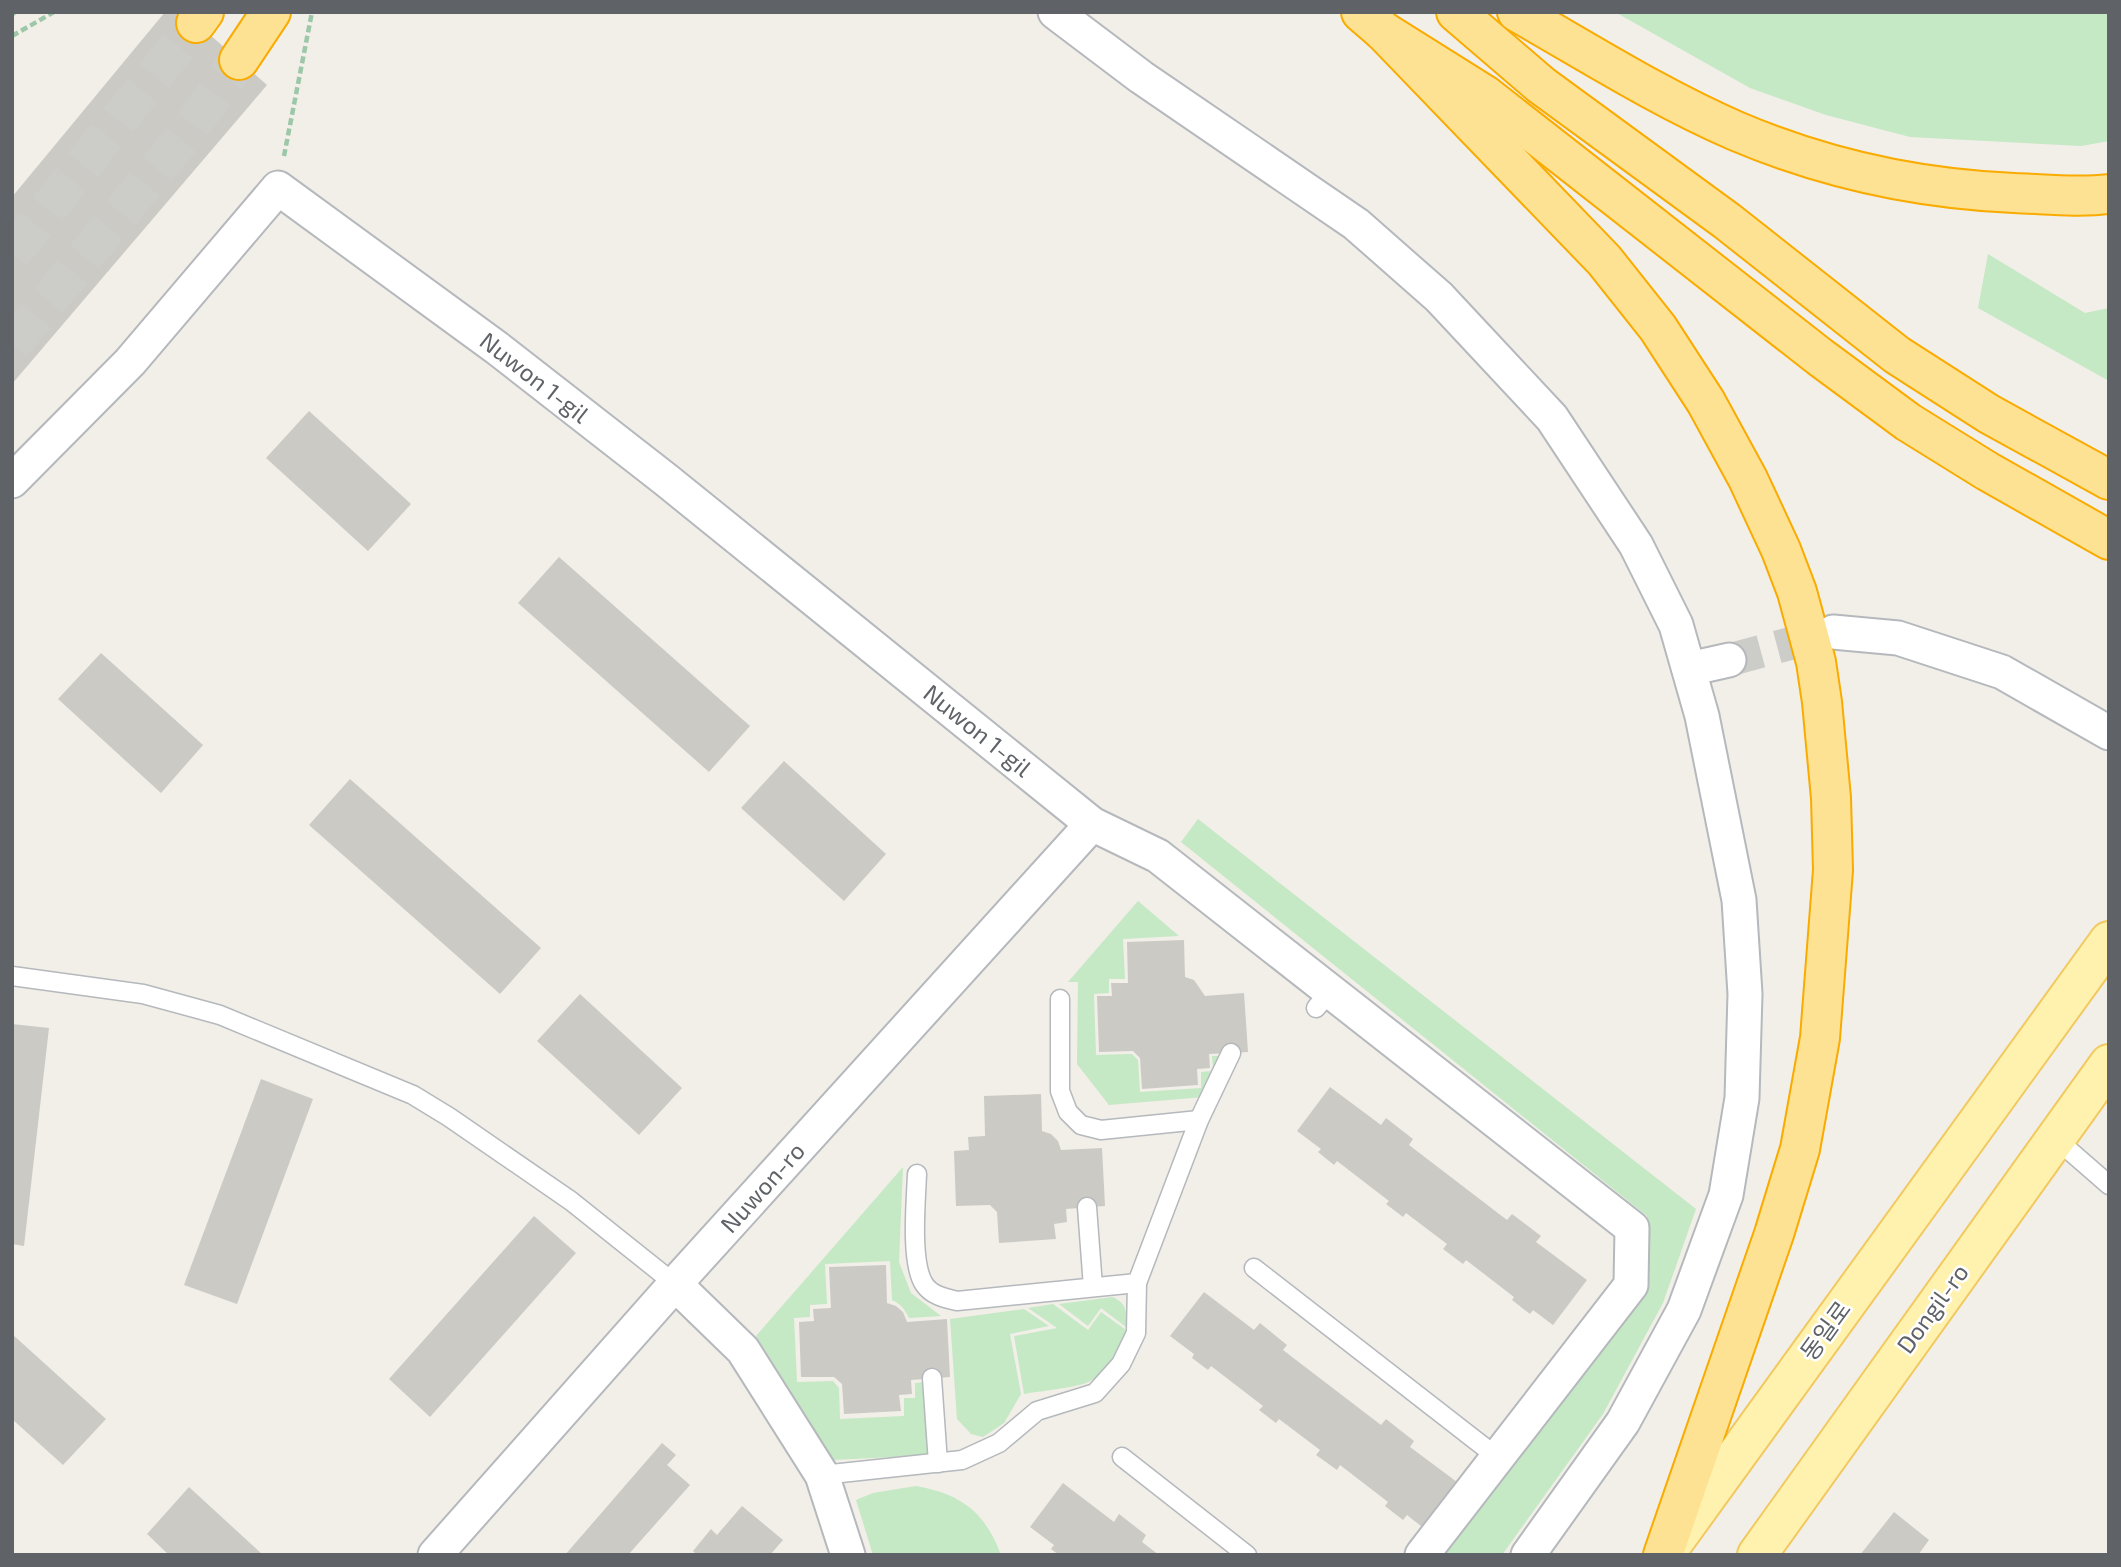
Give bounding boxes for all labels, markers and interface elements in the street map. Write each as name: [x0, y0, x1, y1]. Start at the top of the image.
street label: Nuwon 1-gil: [475, 325, 595, 428]
street label: Nuwon 1-gil: [918, 678, 1038, 782]
street label: Nuwon-ro: [714, 1136, 810, 1238]
street label: Dongil-ro: [1890, 1258, 1974, 1358]
street label: 동일로: [1794, 1295, 1856, 1365]

